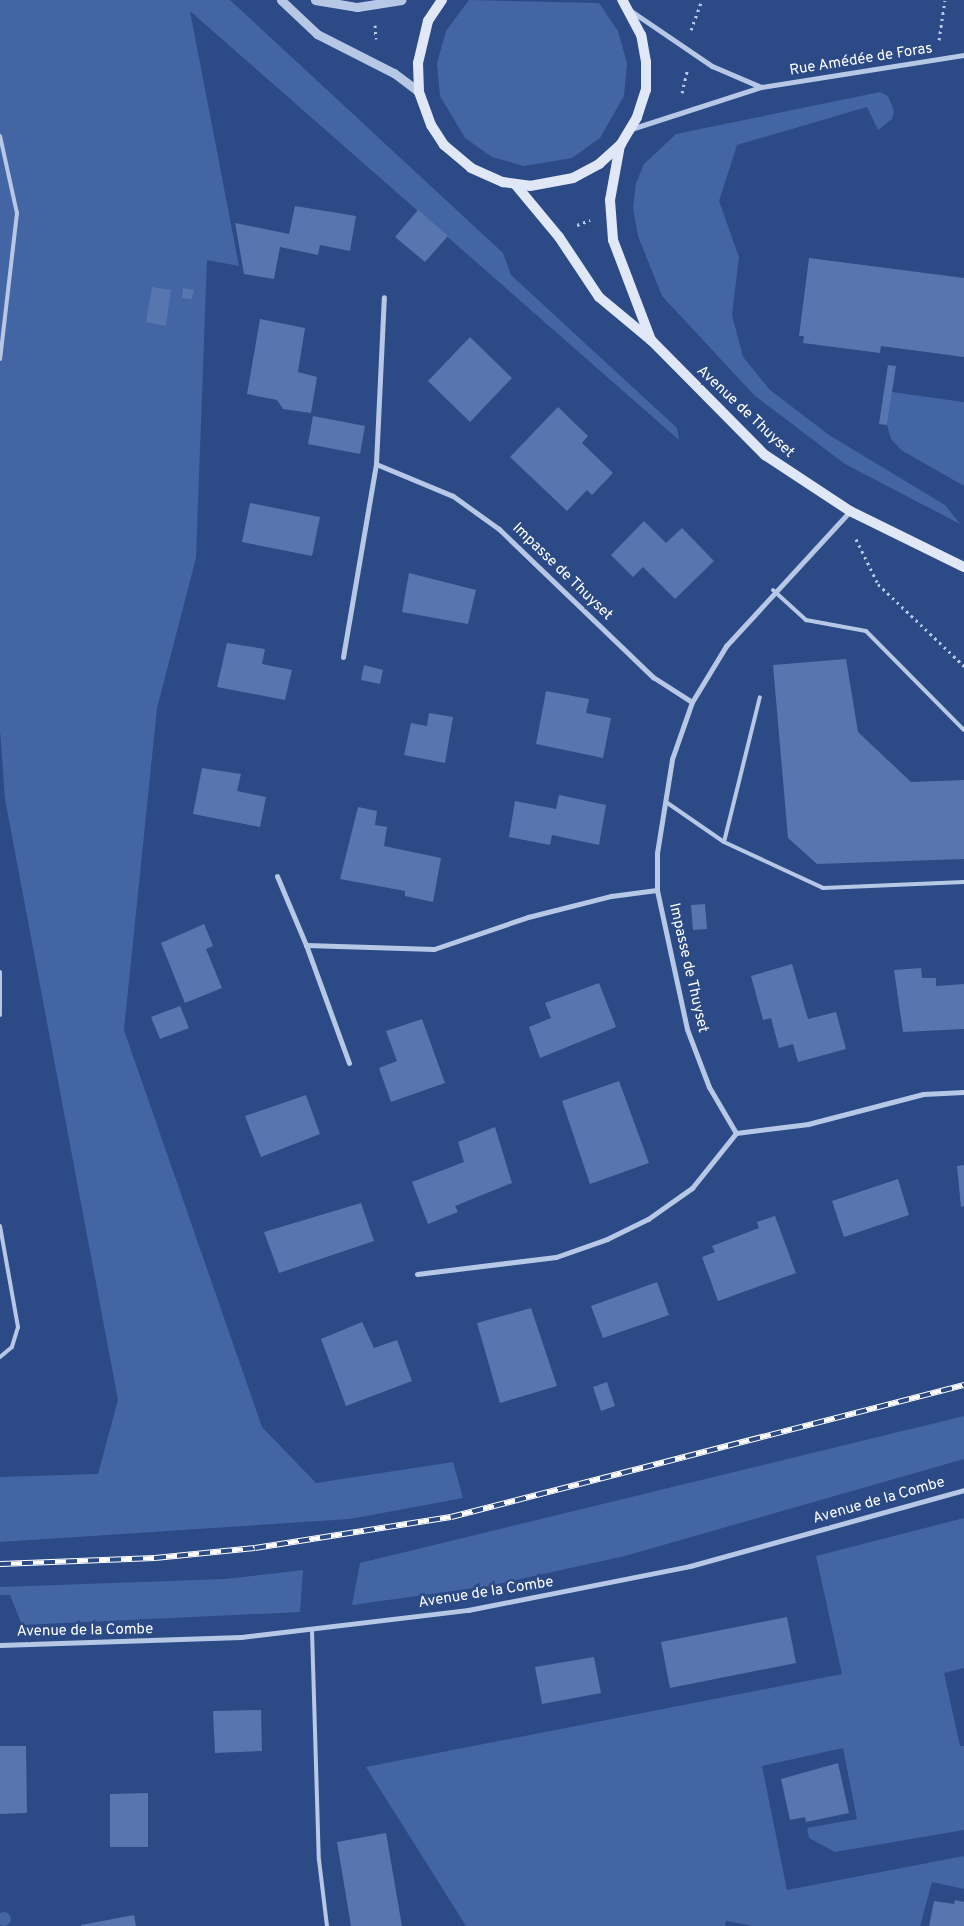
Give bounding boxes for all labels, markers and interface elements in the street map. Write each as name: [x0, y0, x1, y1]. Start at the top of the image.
street label: Rue Amédée de Foras: [788, 40, 934, 80]
street label: Avenue de Thuyset: [692, 362, 798, 462]
street label: Impasse de Thuyset: [508, 519, 616, 625]
street label: Impasse de Thuyset: [664, 901, 712, 1035]
street label: Avenue de la Combe: [811, 1474, 947, 1528]
street label: Avenue de la Combe: [417, 1573, 555, 1613]
street label: Avenue de la Combe: [17, 1621, 153, 1641]

